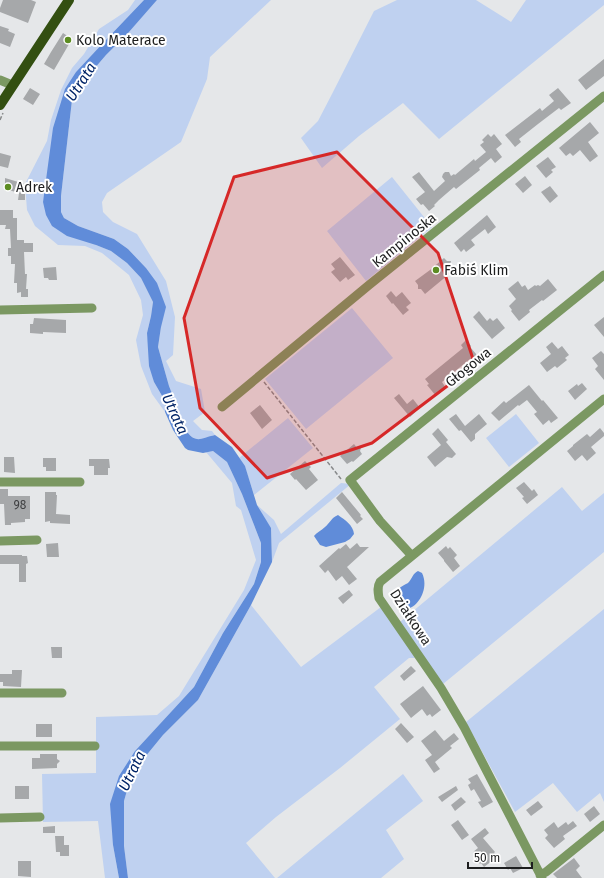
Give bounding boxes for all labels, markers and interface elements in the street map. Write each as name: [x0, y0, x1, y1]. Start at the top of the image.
place label: Kolo Materace: [76, 32, 166, 49]
marker: Kolo Materace: [63, 35, 73, 45]
water label: Utrata: [62, 59, 100, 105]
place label: Adrek: [16, 179, 53, 196]
marker: Adrek: [3, 182, 13, 192]
street label: Kampinoska: [369, 209, 440, 271]
place label: Fabiś Klim: [444, 262, 508, 279]
marker: Fabiś Klim: [431, 265, 441, 275]
street label: Głogowa: [442, 344, 495, 391]
water label: Utrata: [158, 391, 192, 437]
house number: 98: [14, 498, 27, 512]
street label: Działkowa: [386, 586, 435, 649]
water label: Utrata: [115, 748, 149, 794]
scale bar: [468, 844, 532, 870]
text: 50 m: [474, 851, 500, 865]

